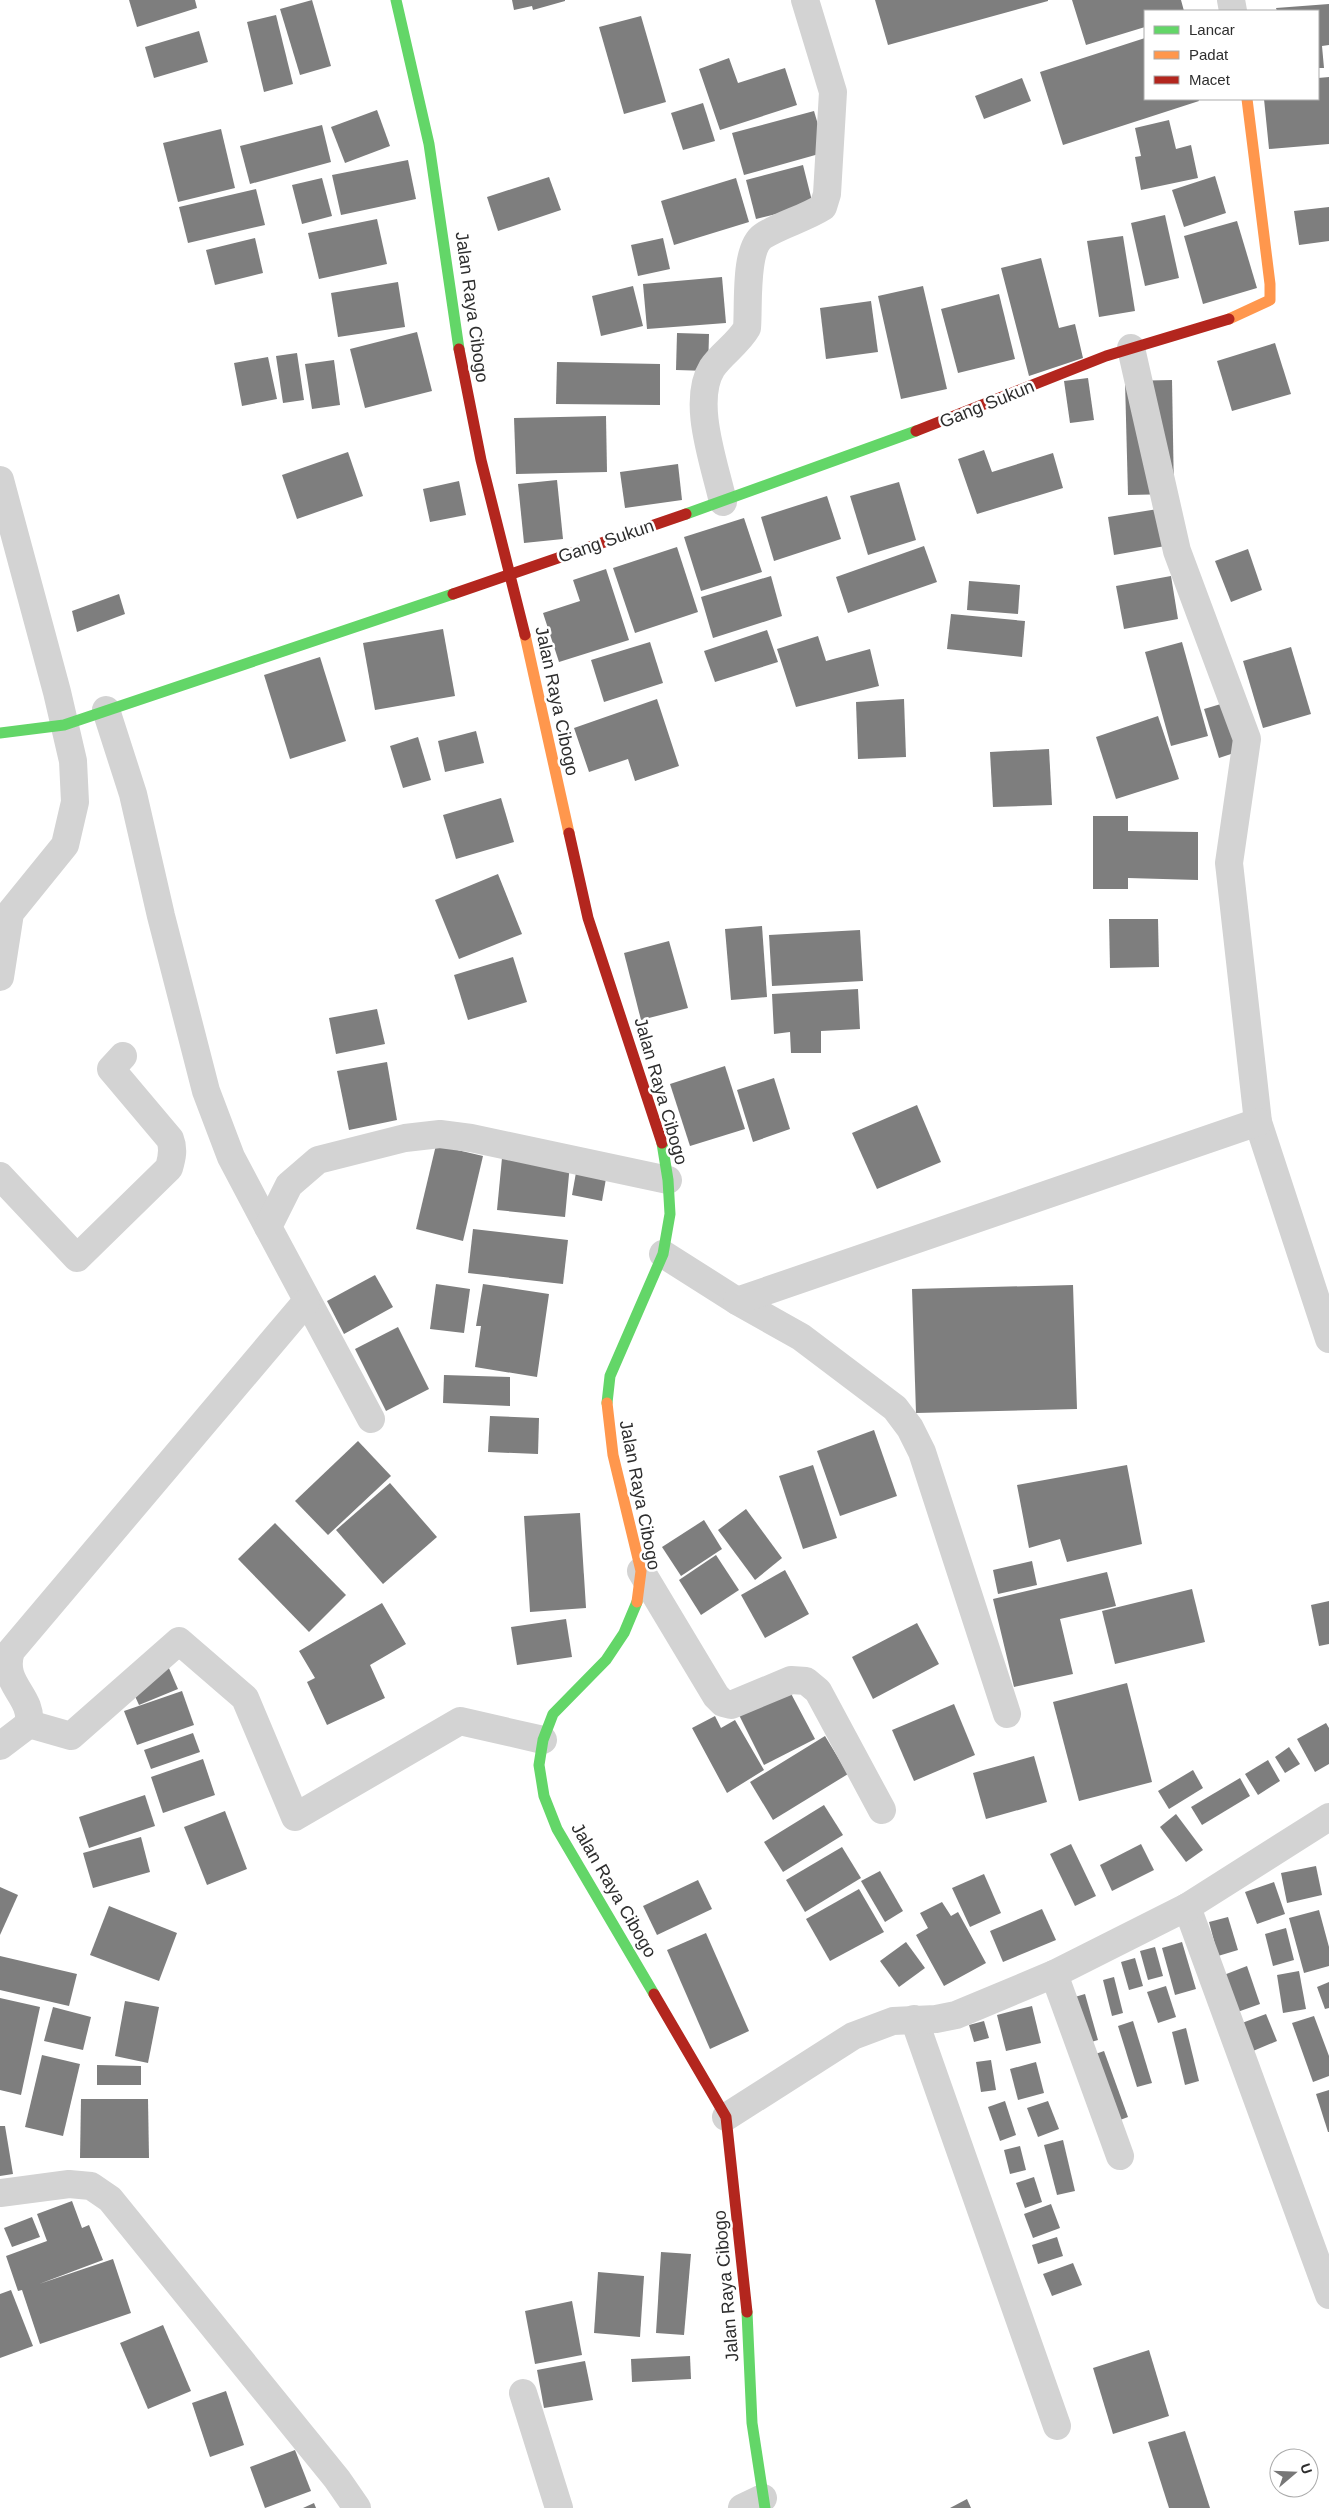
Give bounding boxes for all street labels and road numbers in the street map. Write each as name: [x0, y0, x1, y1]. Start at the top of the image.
street label: Jalan Raya Cibogo: [452, 230, 492, 384]
street label: Gang Sukun: [937, 376, 1037, 432]
street label: Gang Sukun: [555, 515, 657, 567]
street label: Jalan Raya Cibogo: [531, 625, 583, 777]
street label: Jalan Raya Cibogo: [630, 1015, 692, 1167]
street label: Jalan Raya Cibogo: [616, 1418, 664, 1572]
street label: Jalan Raya Cibogo: [567, 1819, 661, 1961]
street label: Jalan Raya Cibogo: [709, 2209, 743, 2363]

